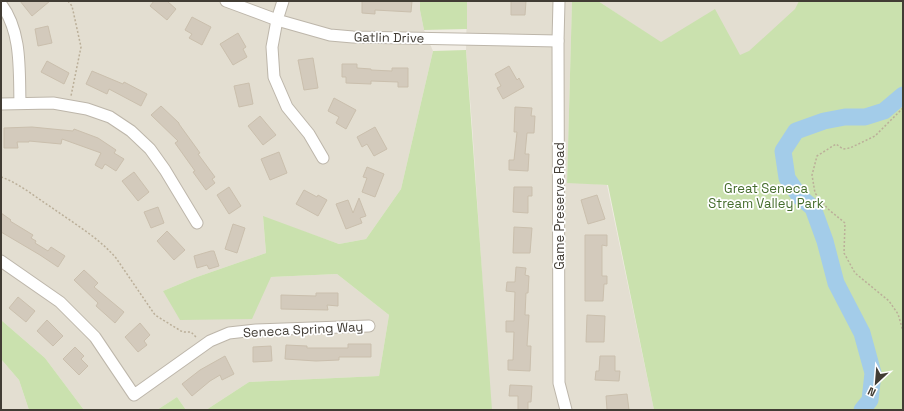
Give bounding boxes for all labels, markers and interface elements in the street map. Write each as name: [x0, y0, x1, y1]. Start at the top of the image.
street label: Gatlin Drive: [354, 28, 424, 47]
street label: Game Preserve Road: [551, 142, 568, 270]
park label: Great Seneca Stream Valley Park: [708, 180, 824, 212]
street label: Seneca Spring Way: [242, 318, 364, 341]
north arrow: [856, 363, 896, 403]
text: N: [865, 384, 878, 400]

